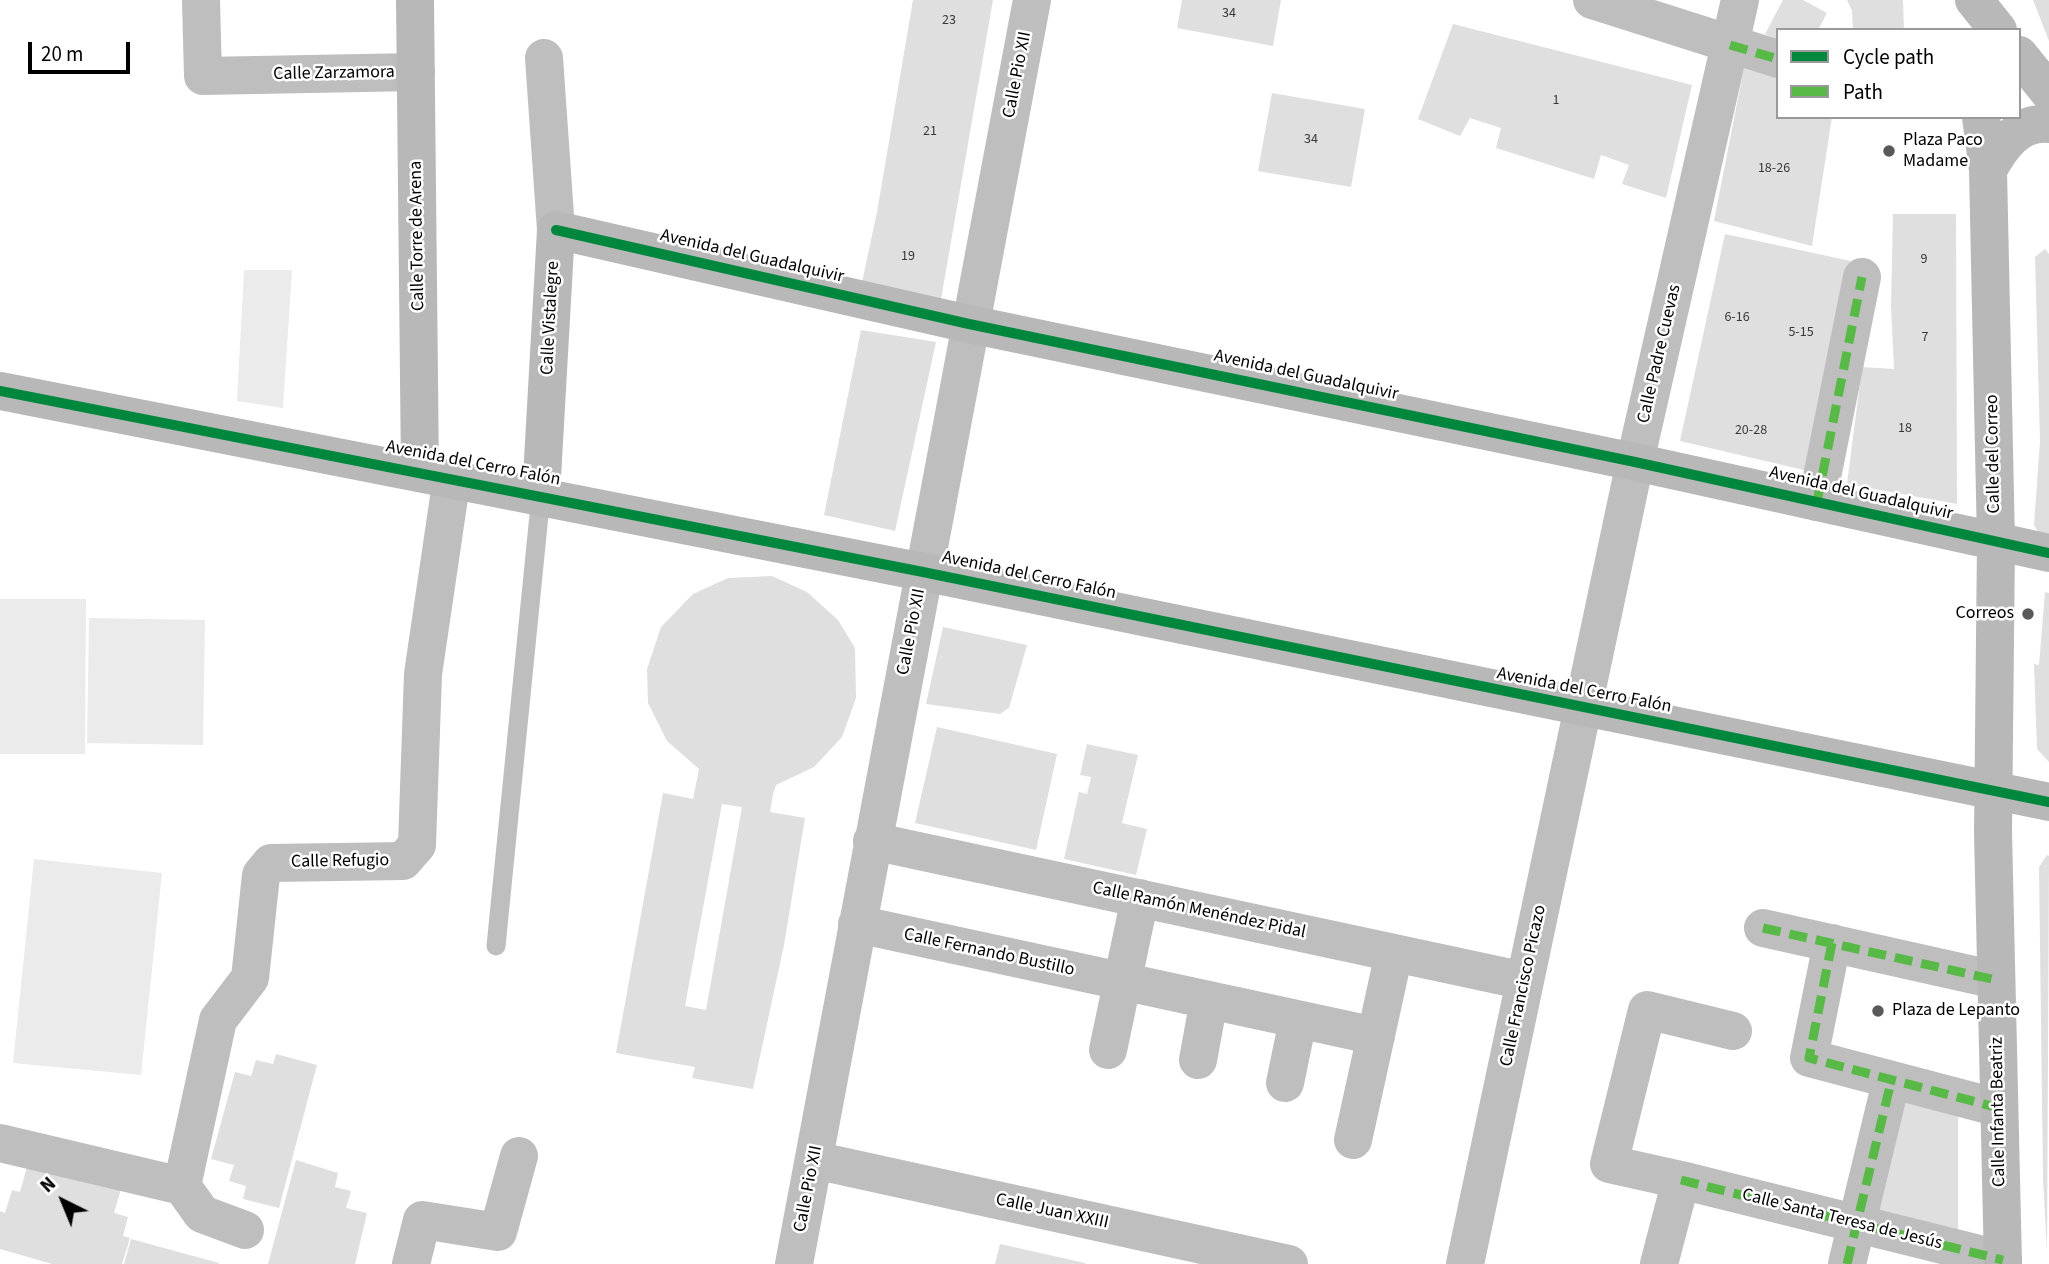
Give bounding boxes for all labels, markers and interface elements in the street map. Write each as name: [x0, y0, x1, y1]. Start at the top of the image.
house number: 34: [1222, 6, 1236, 22]
house number: 23: [942, 13, 956, 29]
scale bar: [32, 28, 133, 72]
legend: [1776, 28, 2021, 119]
street label: Calle Pio XII: [999, 30, 1037, 120]
text: 20 m: [41, 39, 83, 69]
text: Cycle path: [1843, 42, 1934, 72]
street label: Calle Zarzamora: [273, 62, 395, 86]
text: Path: [1843, 77, 1883, 107]
house number: 1: [1553, 93, 1559, 109]
house number: 21: [923, 124, 937, 140]
place label: Plaza Paco Madame: [1903, 130, 1983, 172]
house number: 34: [1304, 132, 1318, 148]
marker: Plaza Paco Madame: [1881, 143, 1897, 159]
street label: Calle Torre de Arena: [406, 161, 430, 311]
house number: 18-26: [1758, 161, 1790, 177]
street label: Avenida del Guadalquivir: [658, 225, 846, 289]
house number: 19: [901, 249, 915, 265]
house number: 9: [1921, 252, 1927, 268]
street label: Calle Vistalegre: [537, 260, 565, 376]
street label: Calle Padre Cuevas: [1634, 283, 1686, 425]
house number: 6-16: [1724, 310, 1750, 326]
house number: 5-15: [1788, 325, 1814, 341]
house number: 7: [1922, 330, 1928, 346]
street label: Avenida del Guadalquivir: [1212, 346, 1400, 406]
street label: Calle del Correo: [1982, 394, 2006, 514]
house number: 18: [1898, 421, 1912, 437]
house number: 20-28: [1735, 423, 1767, 439]
street label: Avenida del Cerro Falón: [384, 436, 562, 492]
street label: Avenida del Guadalquivir: [1767, 462, 1955, 526]
street label: Avenida del Cerro Falón: [940, 547, 1118, 605]
street label: Calle Pio XII: [893, 587, 931, 677]
place label: Correos: [1955, 603, 2014, 625]
marker: Correos: [2020, 606, 2036, 622]
street label: Avenida del Cerro Falón: [1495, 663, 1673, 719]
street label: Calle Refugio: [291, 850, 389, 874]
street label: Calle Ramón Menéndez Pidal: [1090, 878, 1308, 944]
street label: Calle Francisco Picazo: [1496, 903, 1552, 1069]
street label: Calle Fernando Bustillo: [902, 924, 1076, 982]
place label: Plaza de Lepanto: [1892, 1000, 2020, 1022]
marker: Plaza de Lepanto: [1870, 1003, 1886, 1019]
street label: Calle Infanta Beatriz: [1987, 1037, 2011, 1187]
street label: Calle Pio XII: [790, 1144, 828, 1234]
north arrow: [28, 1166, 98, 1236]
text: N: [35, 1171, 62, 1199]
street label: Calle Santa Teresa de Jesús: [1740, 1185, 1944, 1255]
street label: Calle Juan XXIII: [994, 1190, 1110, 1234]

